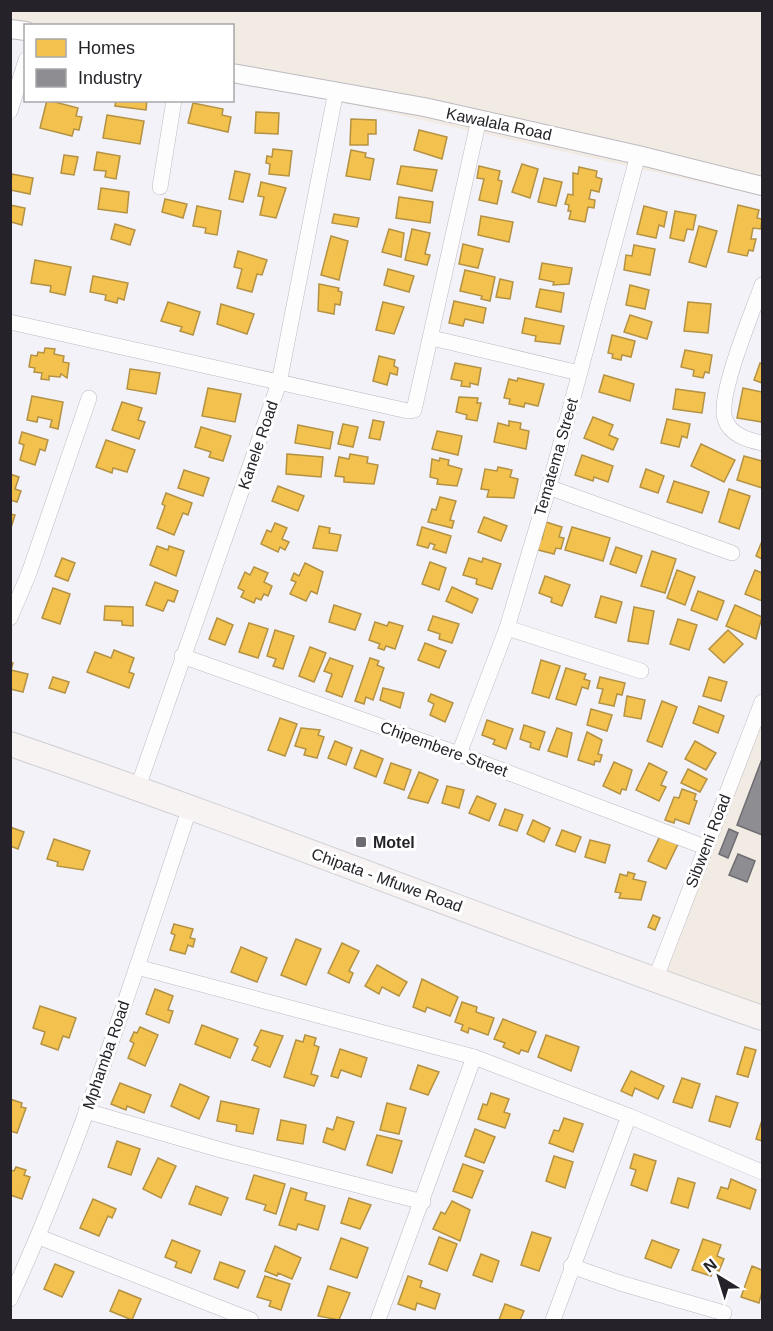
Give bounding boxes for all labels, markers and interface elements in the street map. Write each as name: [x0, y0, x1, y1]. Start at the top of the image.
legend: [24, 24, 234, 102]
text: Homes: [78, 38, 135, 58]
text: Industry: [78, 68, 142, 88]
street label: Kawalala Road: [445, 104, 553, 144]
street label: Tematema Street: [531, 396, 581, 518]
street label: Kanele Road: [235, 398, 281, 492]
street label: Chipembere Street: [378, 718, 511, 780]
street label: Sibweni Road: [682, 792, 734, 890]
place label: Motel: [373, 834, 415, 851]
marker: Motel: [354, 835, 368, 849]
street label: Chipata - Mfuwe Road: [309, 845, 465, 915]
street label: Mphamba Road: [79, 998, 133, 1112]
north arrow: [689, 1247, 749, 1307]
text: N: [700, 1255, 720, 1276]

